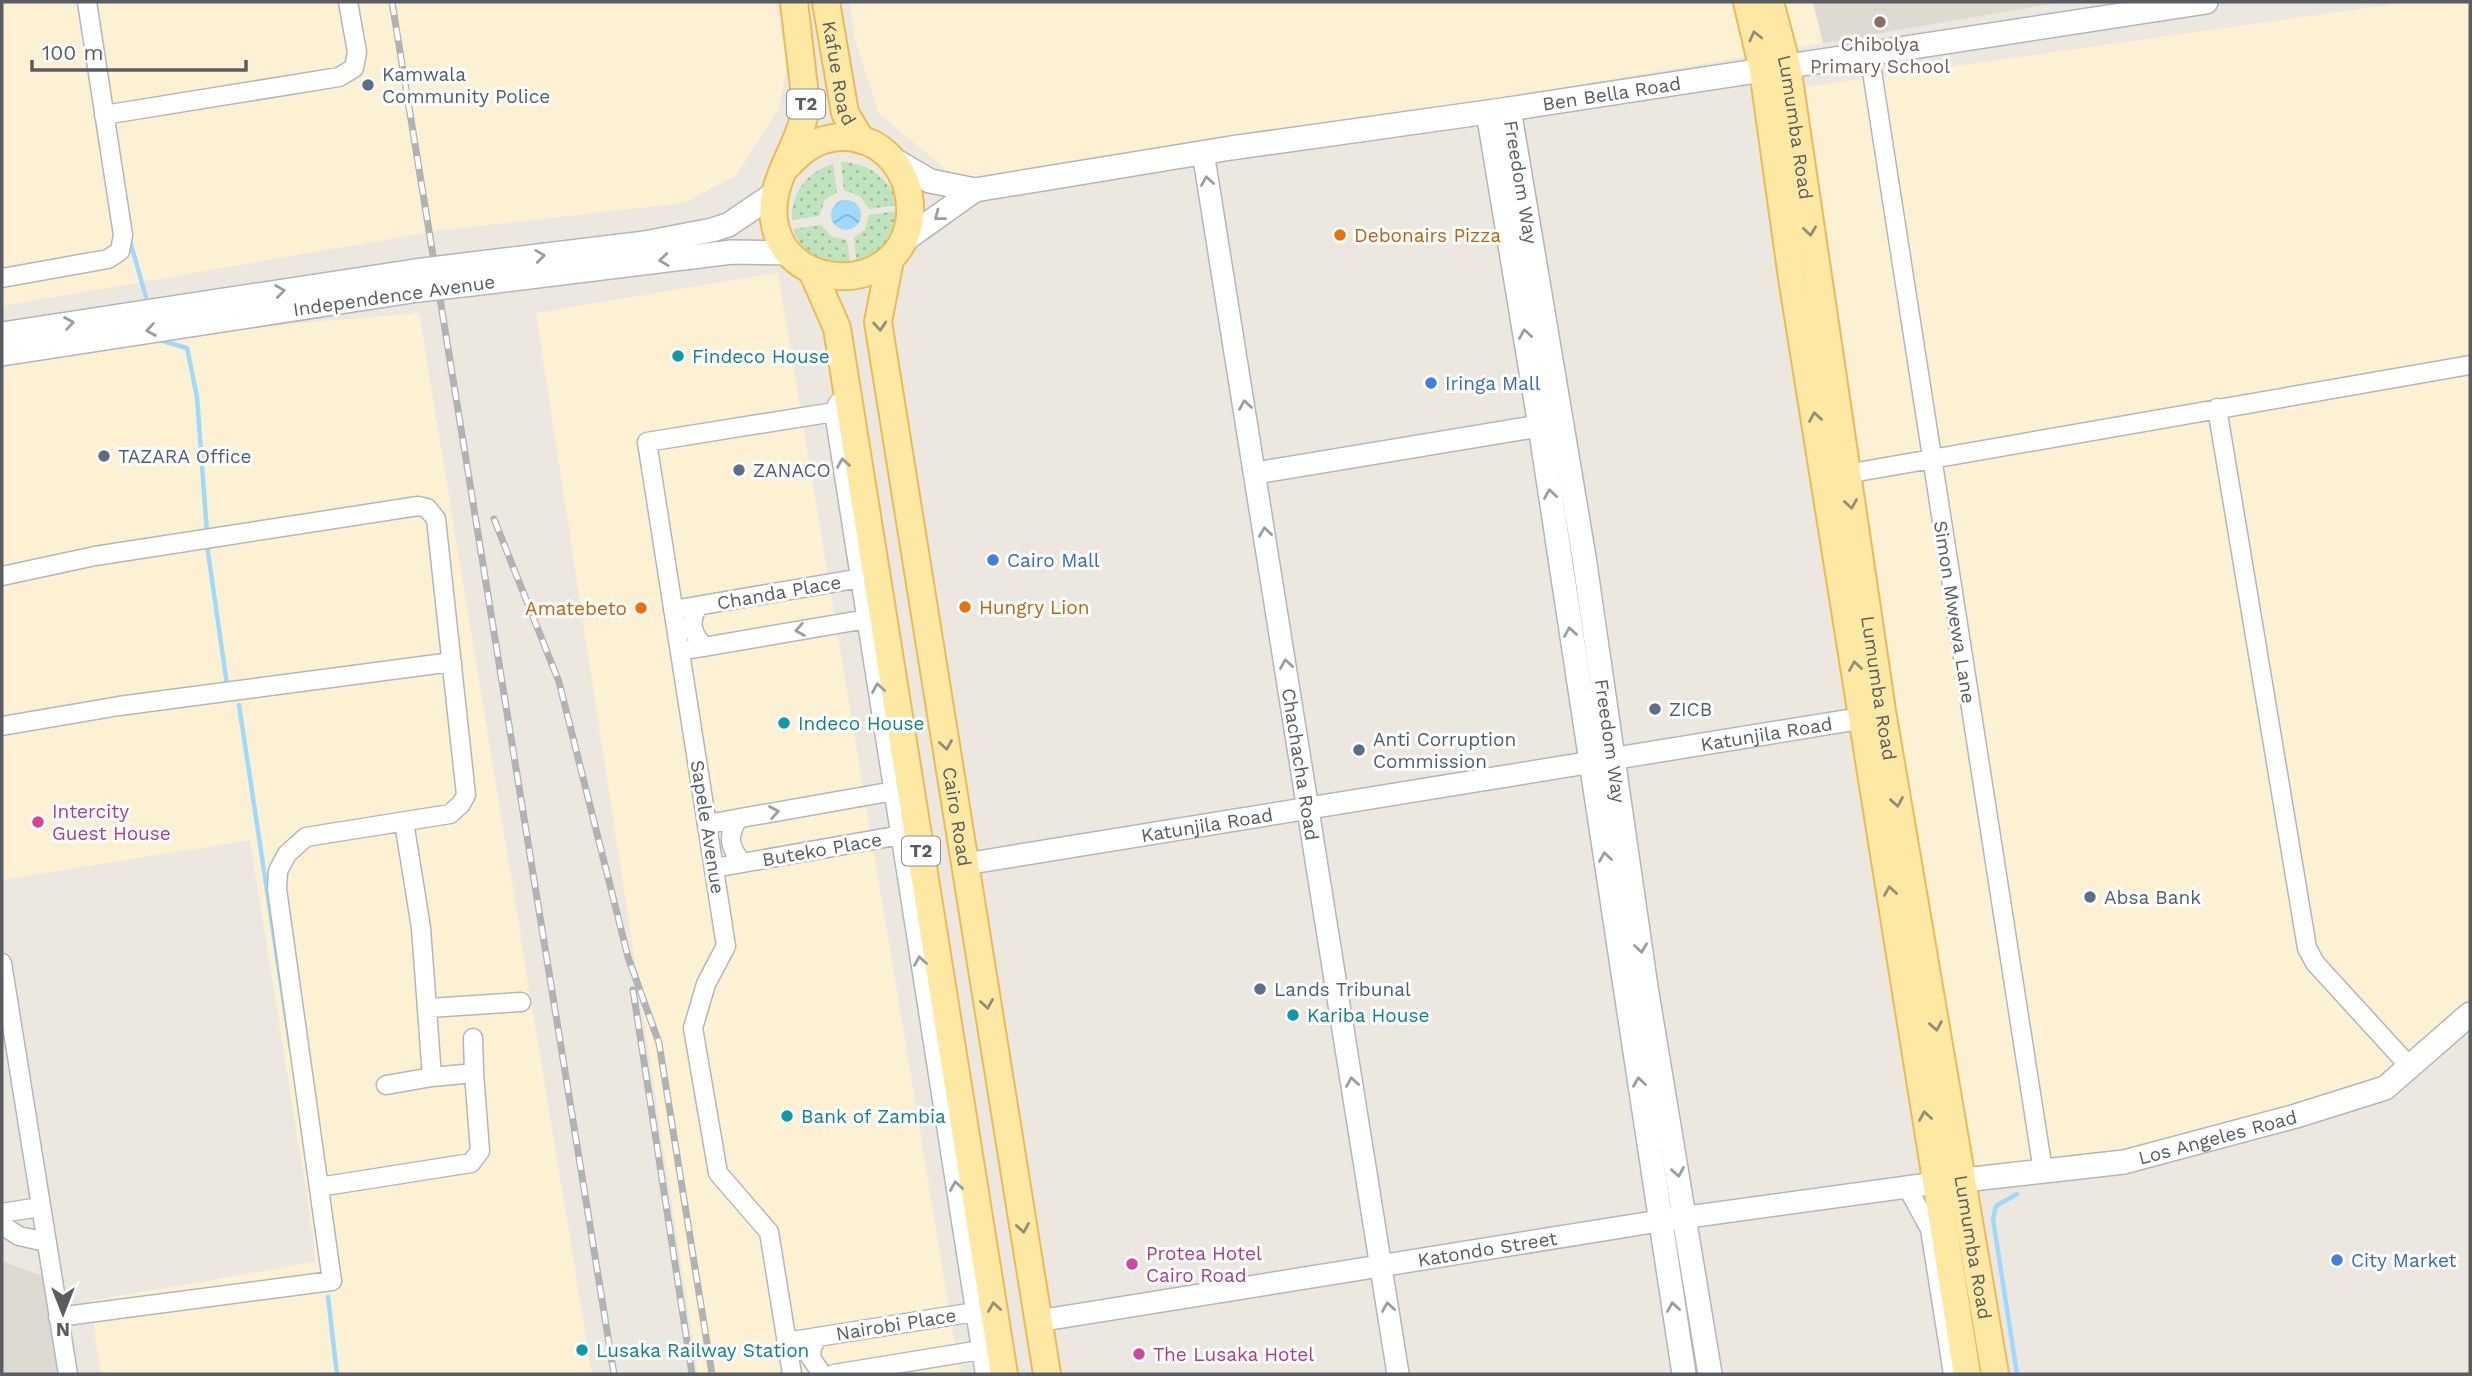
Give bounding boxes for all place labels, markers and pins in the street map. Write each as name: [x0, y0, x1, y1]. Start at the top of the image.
marker: Chibolya Primary School: [1872, 14, 1888, 30]
place label: Chibolya Primary School: [1810, 33, 1950, 78]
place label: Kamwala Community Police: [382, 63, 550, 108]
marker: Kamwala Community Police: [360, 77, 376, 93]
place label: Debonairs Pizza: [1354, 224, 1501, 247]
marker: Debonairs Pizza: [1332, 227, 1348, 243]
place label: Findeco House: [692, 345, 830, 368]
marker: Findeco House: [670, 348, 686, 364]
place label: Iringa Mall: [1445, 372, 1541, 395]
marker: Iringa Mall: [1423, 375, 1439, 391]
place label: TAZARA Office: [118, 445, 252, 468]
marker: TAZARA Office: [96, 448, 112, 464]
place label: ZANACO: [753, 459, 831, 482]
marker: ZANACO: [731, 462, 747, 478]
place label: Cairo Mall: [1007, 549, 1100, 572]
marker: Cairo Mall: [985, 552, 1001, 568]
place label: Hungry Lion: [979, 596, 1090, 619]
place label: Amatebeto: [525, 597, 627, 620]
marker: Hungry Lion: [957, 599, 973, 615]
marker: Amatebeto: [633, 600, 649, 616]
place label: ZICB: [1669, 698, 1712, 721]
marker: ZICB: [1647, 701, 1663, 717]
place label: Indeco House: [798, 712, 925, 735]
marker: Indeco House: [776, 715, 792, 731]
place label: Anti Corruption Commission: [1373, 728, 1516, 773]
marker: Anti Corruption Commission: [1351, 742, 1367, 758]
place label: Intercity Guest House: [52, 800, 171, 845]
marker: Intercity Guest House: [30, 814, 46, 830]
place label: Absa Bank: [2104, 886, 2201, 909]
marker: Absa Bank: [2082, 889, 2098, 905]
place label: Lands Tribunal: [1274, 978, 1411, 1001]
marker: Lands Tribunal: [1252, 981, 1268, 997]
place label: Kariba House: [1307, 1004, 1429, 1027]
marker: Kariba House: [1285, 1007, 1301, 1023]
place label: Bank of Zambia: [801, 1105, 946, 1128]
marker: Bank of Zambia: [779, 1108, 795, 1124]
place label: Protea Hotel Cairo Road: [1146, 1242, 1262, 1287]
place label: City Market: [2351, 1249, 2457, 1272]
marker: City Market: [2329, 1252, 2345, 1268]
marker: Protea Hotel Cairo Road: [1124, 1256, 1140, 1272]
place label: Lusaka Railway Station: [596, 1339, 809, 1362]
marker: Lusaka Railway Station: [574, 1342, 590, 1358]
place label: The Lusaka Hotel: [1153, 1343, 1314, 1366]
marker: The Lusaka Hotel: [1131, 1346, 1147, 1362]

